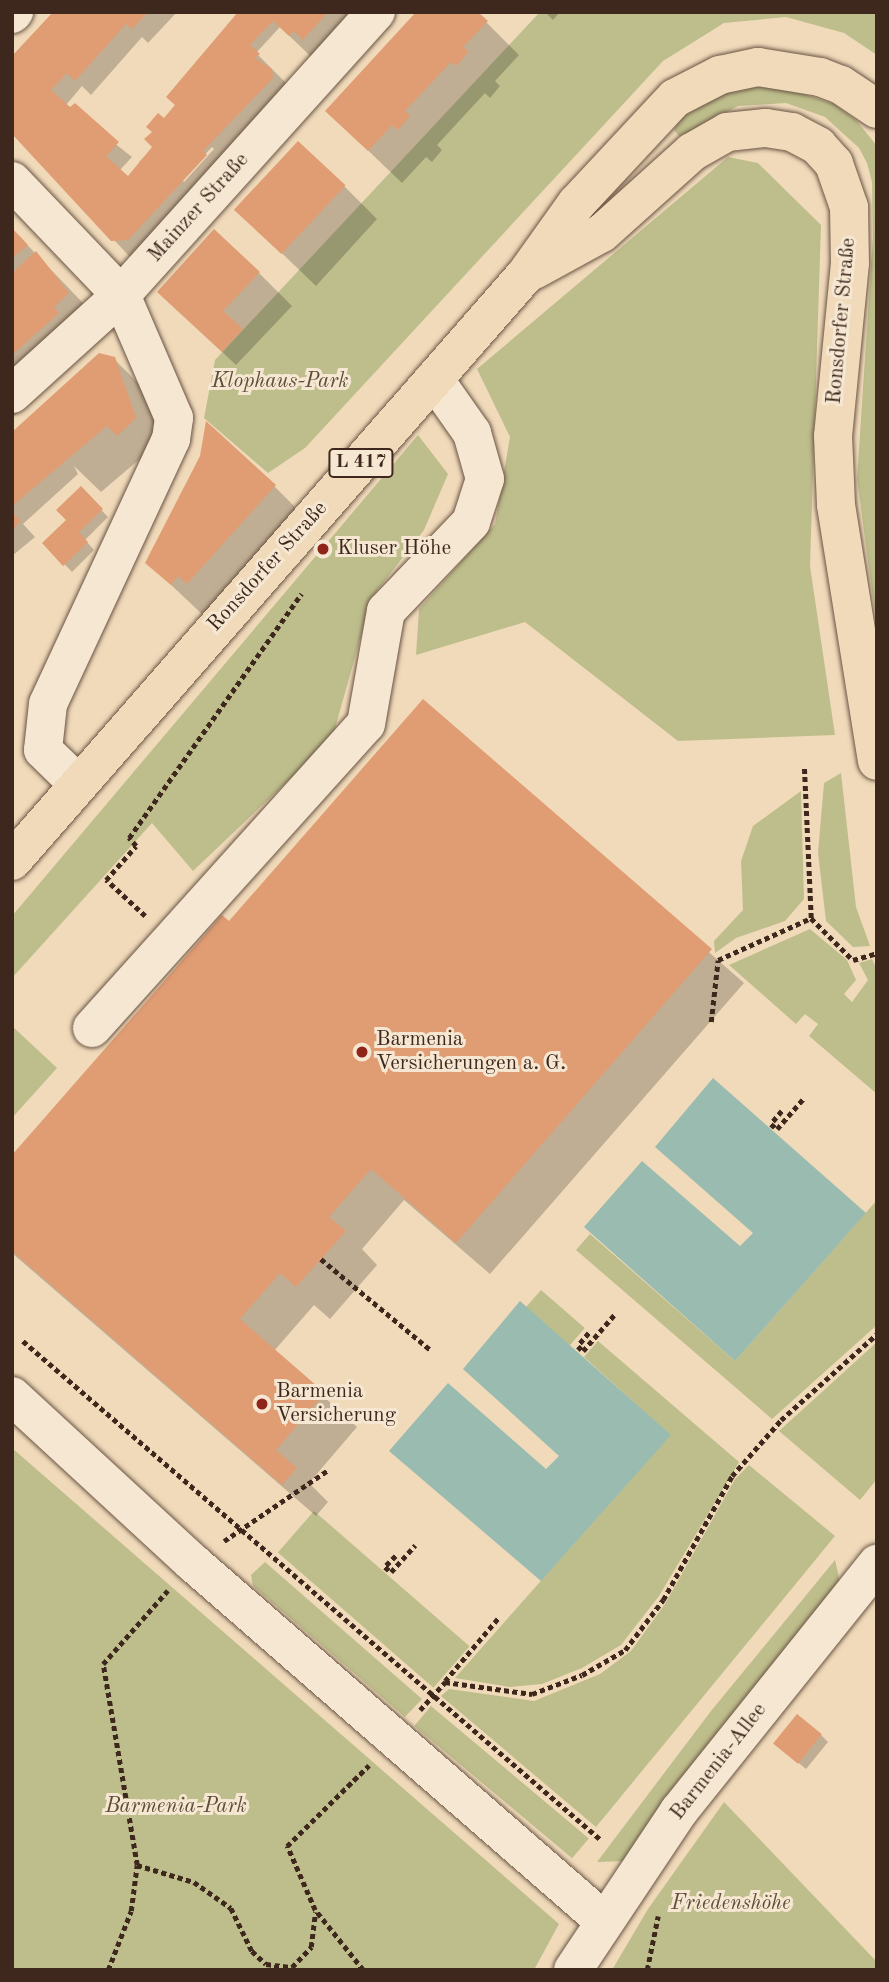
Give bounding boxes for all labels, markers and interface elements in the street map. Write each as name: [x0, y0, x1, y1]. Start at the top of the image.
street label: Mainzer Straße: [143, 148, 255, 268]
street label: Ronsdorfer Straße: [822, 237, 862, 405]
park label: Klophaus-Park: [211, 369, 349, 395]
road number: L 417: [328, 447, 394, 478]
street label: Ronsdorfer Straße: [203, 497, 333, 637]
place label: Kluser Höhe: [337, 536, 451, 562]
marker: Kluser Höhe: [315, 541, 331, 557]
place label: Barmenia Versicherungen a. G.: [376, 1027, 566, 1077]
marker: Barmenia Versicherungen a. G.: [354, 1044, 370, 1060]
place label: Barmenia Versicherung: [276, 1379, 396, 1429]
marker: Barmenia Versicherung: [254, 1396, 270, 1412]
street label: Barmenia-Allee: [665, 1698, 773, 1826]
park label: Barmenia-Park: [105, 1794, 247, 1820]
park label: Friedenshöhe: [671, 1891, 791, 1917]

